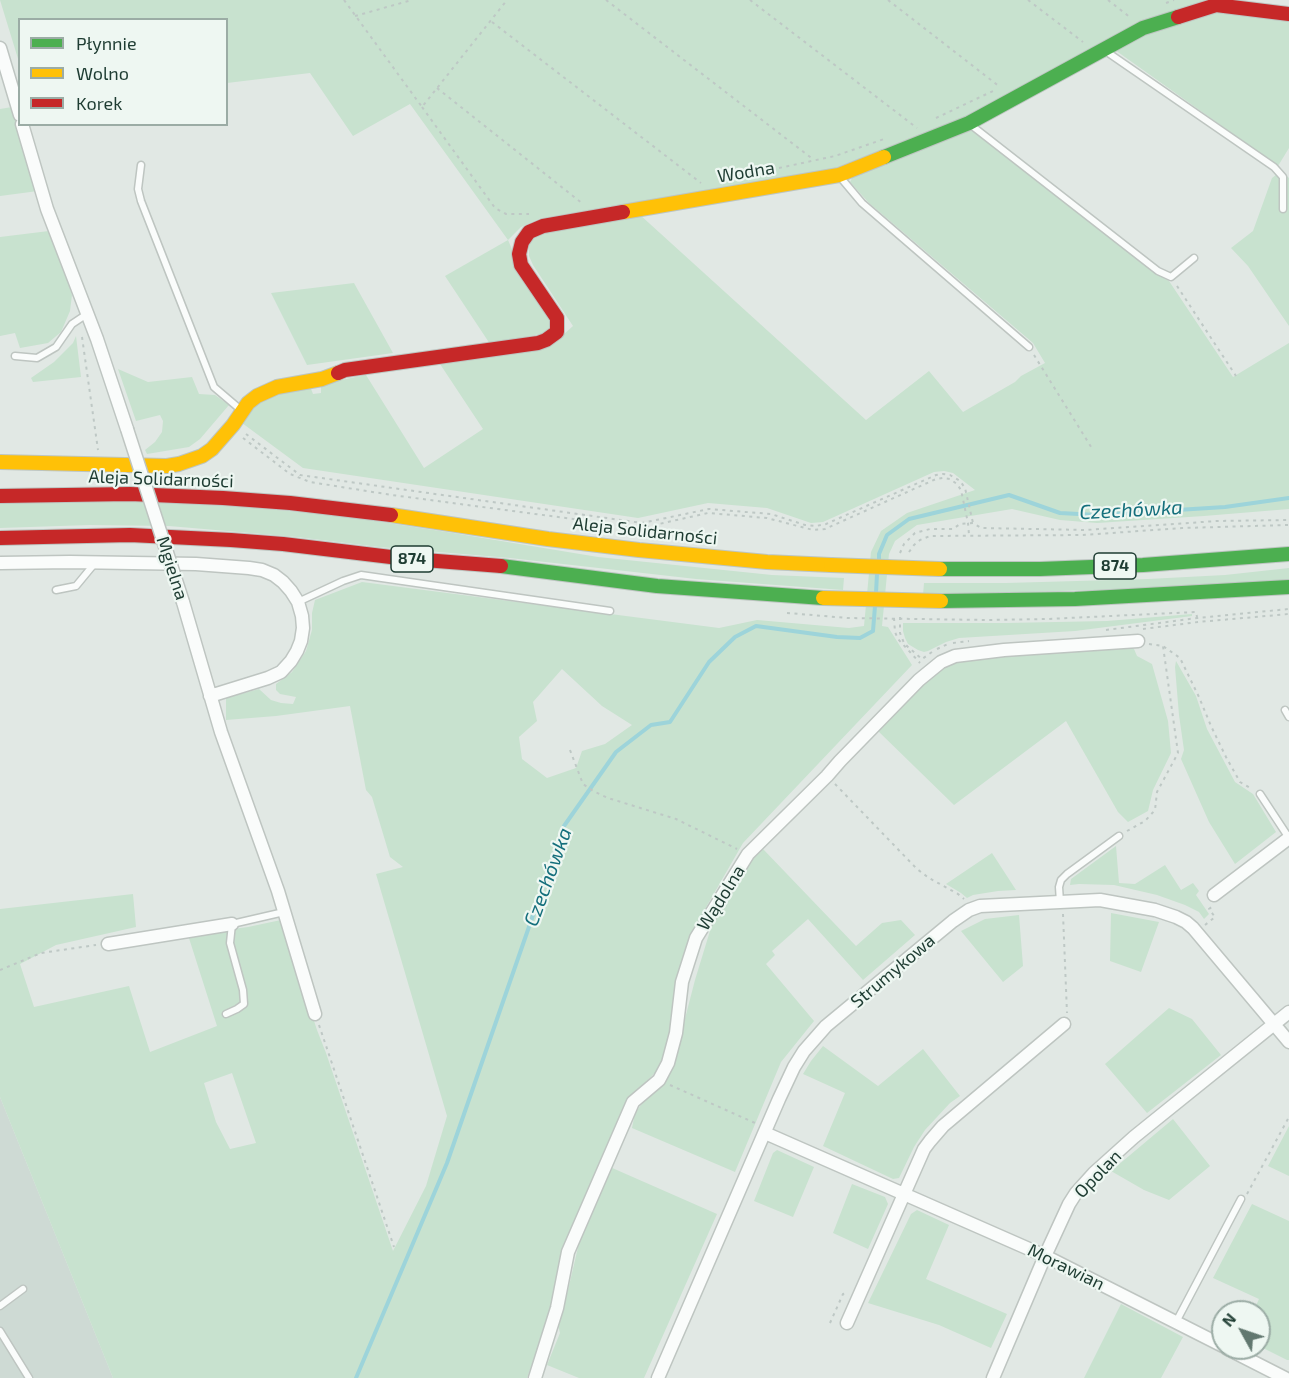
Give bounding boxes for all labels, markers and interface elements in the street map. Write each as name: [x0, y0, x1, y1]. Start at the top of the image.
legend: [18, 18, 228, 126]
text: Płynnie: [76, 32, 137, 54]
text: Wolno: [76, 62, 129, 84]
text: Korek: [76, 92, 122, 114]
street label: Wodna: [716, 157, 776, 187]
street label: Aleja Solidarności: [88, 466, 234, 492]
water label: Czechówka: [1079, 495, 1183, 525]
street label: Aleja Solidarności: [572, 513, 718, 549]
street label: Mgielna: [152, 533, 192, 603]
road number: 874: [391, 546, 433, 572]
road number: 874: [1094, 553, 1136, 579]
water label: Czechówka: [519, 824, 577, 930]
street label: Wądolna: [693, 861, 749, 935]
street label: Strumykowa: [846, 930, 940, 1012]
street label: Opolan: [1070, 1146, 1126, 1202]
street label: Morawian: [1024, 1239, 1108, 1295]
north arrow: [1211, 1300, 1271, 1360]
text: N: [1217, 1309, 1239, 1330]

